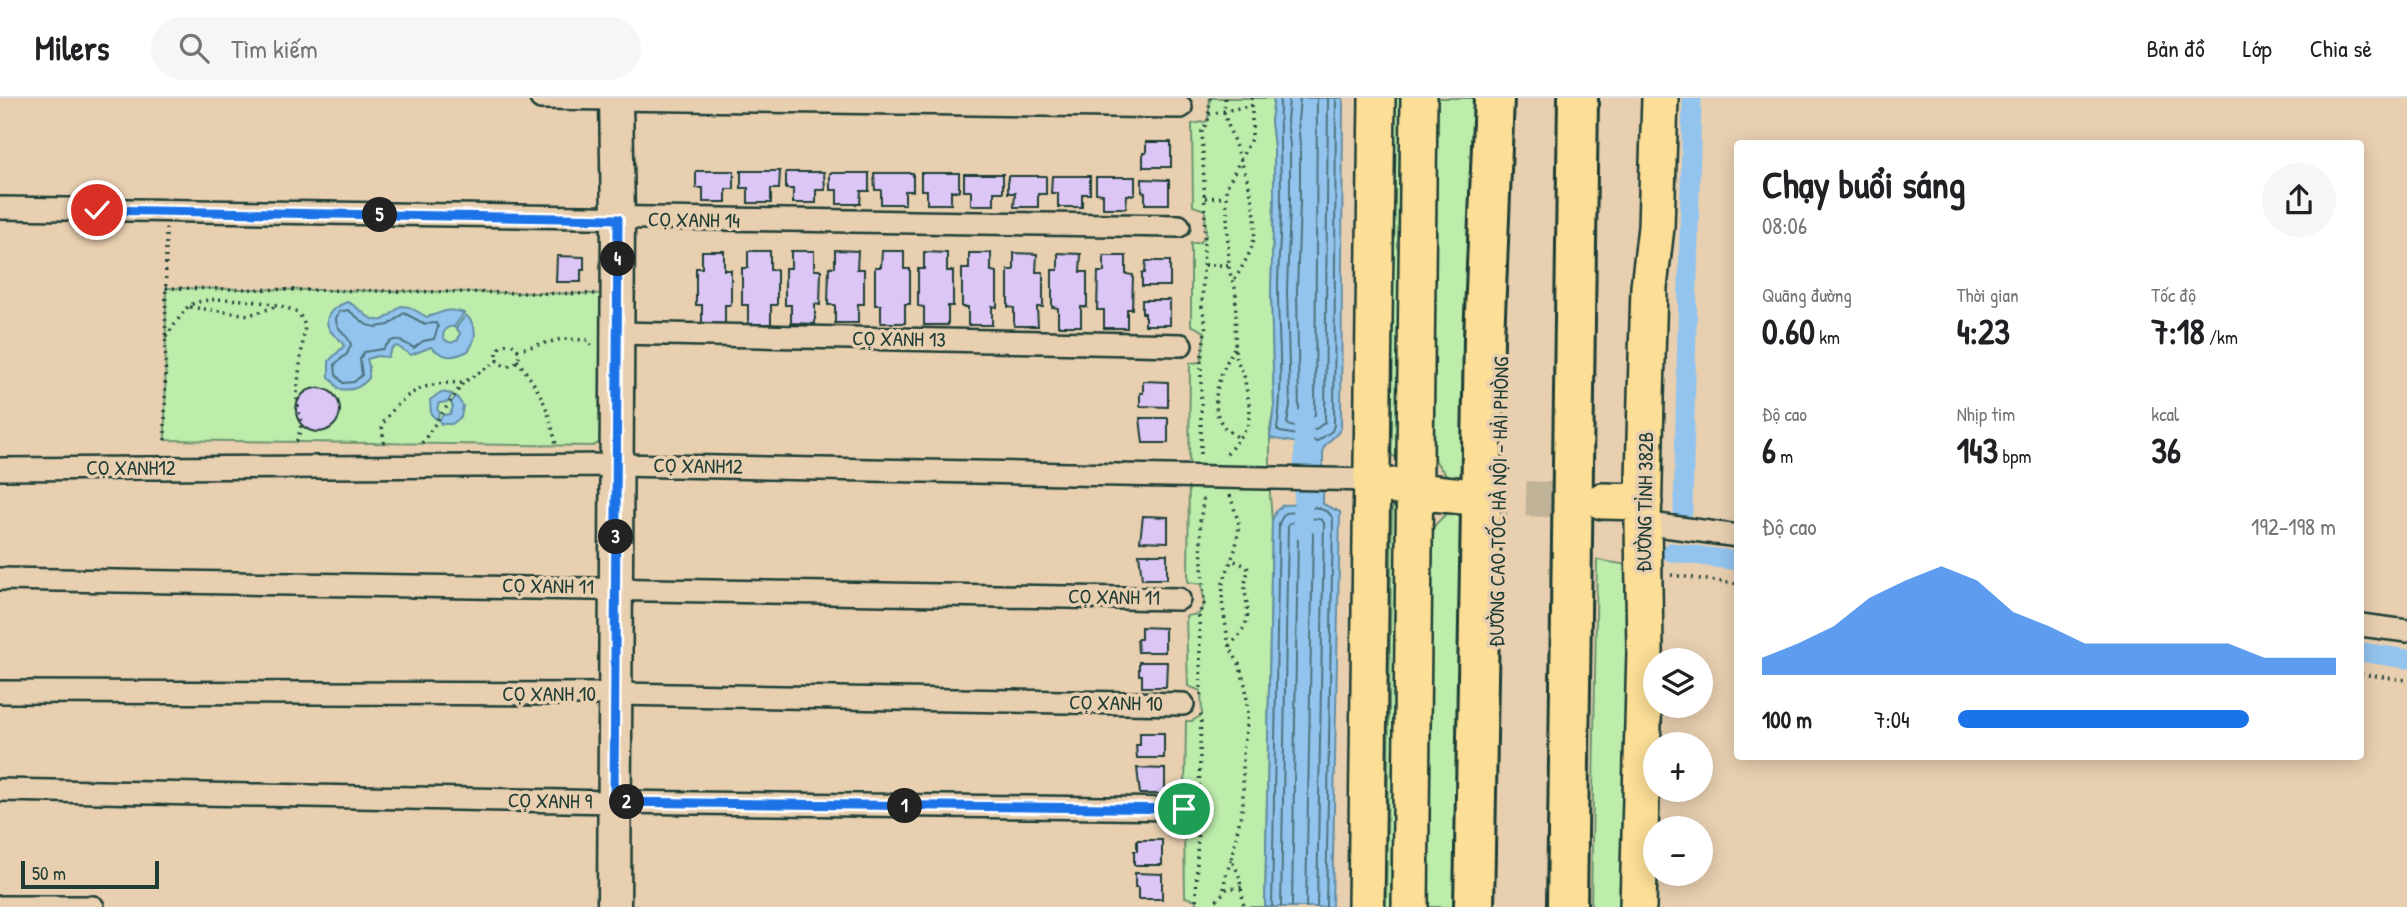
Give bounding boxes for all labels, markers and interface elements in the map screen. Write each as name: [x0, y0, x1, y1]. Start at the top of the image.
search box: [151, 17, 641, 80]
text: Milers: [35, 26, 109, 70]
icon: search: [175, 29, 213, 67]
text: Tìm kiếm: [231, 31, 318, 66]
text: Bản đồ: [2146, 32, 2205, 64]
text: Lớp: [2243, 32, 2272, 64]
text: Chia sẻ: [2310, 32, 2372, 64]
text: Chạy buổi sáng: [1762, 158, 1966, 210]
button: share: [2262, 163, 2336, 237]
pin: [67, 180, 127, 240]
icon: check: [78, 191, 116, 229]
pin: 5: [362, 198, 398, 232]
text: 5: [375, 201, 384, 227]
street label: CỌ XANH 14: [648, 204, 740, 235]
text: 08:06: [1762, 210, 1807, 241]
pin: 4: [600, 242, 636, 276]
text: 4: [614, 245, 621, 271]
text: Quãng đường: [1762, 282, 1852, 308]
text: Thời gian: [1957, 282, 2019, 308]
text: Tốc độ: [2151, 282, 2196, 308]
text: 0.60: [1762, 308, 1815, 355]
text: 4:23: [1957, 308, 2010, 355]
text: 7:18: [2151, 308, 2205, 355]
street label: CỌ XANH 13: [852, 323, 946, 354]
text: km: [1815, 324, 1840, 350]
text: /km: [2205, 324, 2238, 350]
street label: ĐƯỜNG CAO TỐC HÀ NỘI - HẢI PHÒNG: [1481, 357, 1516, 647]
text: Độ cao: [1762, 401, 1807, 427]
text: Nhịp tim: [1957, 401, 2015, 427]
text: kcal: [2151, 401, 2179, 427]
text: 6: [1762, 427, 1776, 474]
text: 143: [1957, 427, 1998, 474]
text: 36: [2151, 427, 2181, 474]
street label: ĐƯỜNG TỈNH 382B: [1629, 432, 1660, 572]
text: m: [1776, 443, 1793, 469]
text: bpm: [1998, 443, 2031, 469]
street label: CỌ XANH12: [653, 450, 743, 481]
street label: CỌ XANH12: [86, 453, 176, 482]
text: Độ cao: [1762, 511, 1816, 542]
text: 192–198 m: [2251, 511, 2336, 542]
pin: 3: [598, 520, 634, 555]
text: 3: [611, 523, 620, 549]
street label: CỌ XANH 11: [502, 570, 594, 601]
street label: CỌ XANH 11: [1068, 581, 1160, 612]
map controls: [1643, 648, 1713, 886]
button: layers: [1643, 648, 1713, 718]
street label: CỌ XANH 10: [502, 679, 596, 708]
street label: CỌ XANH 10: [1069, 687, 1163, 718]
text: 100 m: [1762, 704, 1812, 735]
text: 7:04: [1874, 704, 1910, 735]
button: +: [1643, 732, 1713, 802]
pin: [1154, 779, 1214, 839]
pin: 2: [610, 784, 644, 820]
street label: CỌ XANH 9: [508, 785, 593, 816]
text: 2: [622, 788, 631, 814]
pin: 1: [888, 788, 922, 824]
icon: arrive: [1165, 790, 1203, 828]
text: 1: [901, 792, 908, 818]
button: −: [1643, 816, 1713, 886]
scale bar: [21, 858, 159, 890]
text: 50 m: [32, 860, 66, 886]

